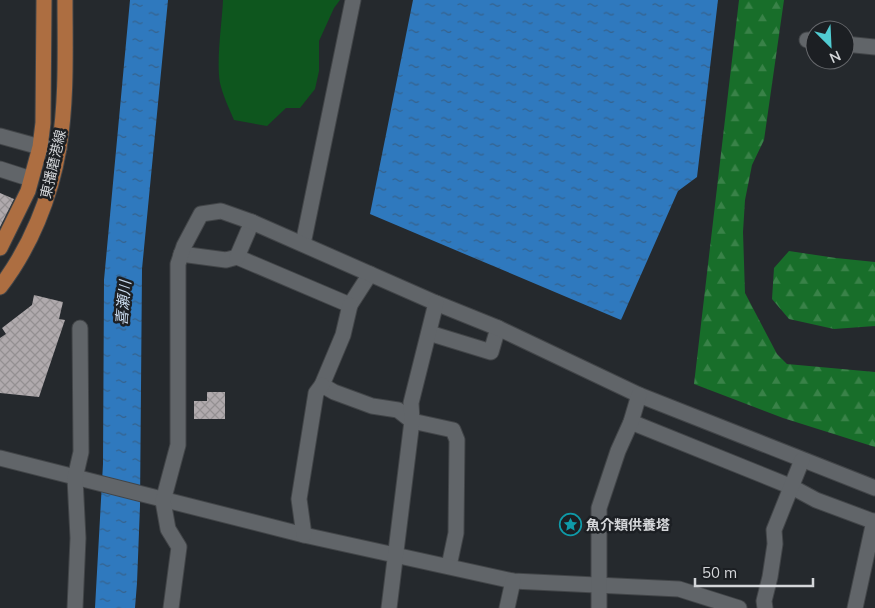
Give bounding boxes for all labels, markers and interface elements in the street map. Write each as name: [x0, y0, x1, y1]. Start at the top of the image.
north arrow: [805, 20, 855, 70]
text: N: [827, 47, 844, 67]
street label: 東播磨港線: [36, 128, 70, 200]
water label: 喜瀬川: [112, 278, 135, 326]
place icon: 魚介類供養塔: [558, 513, 582, 537]
place label: 魚介類供養塔: [586, 516, 670, 534]
scale bar: [695, 556, 812, 588]
text: 50 m: [702, 563, 737, 582]

